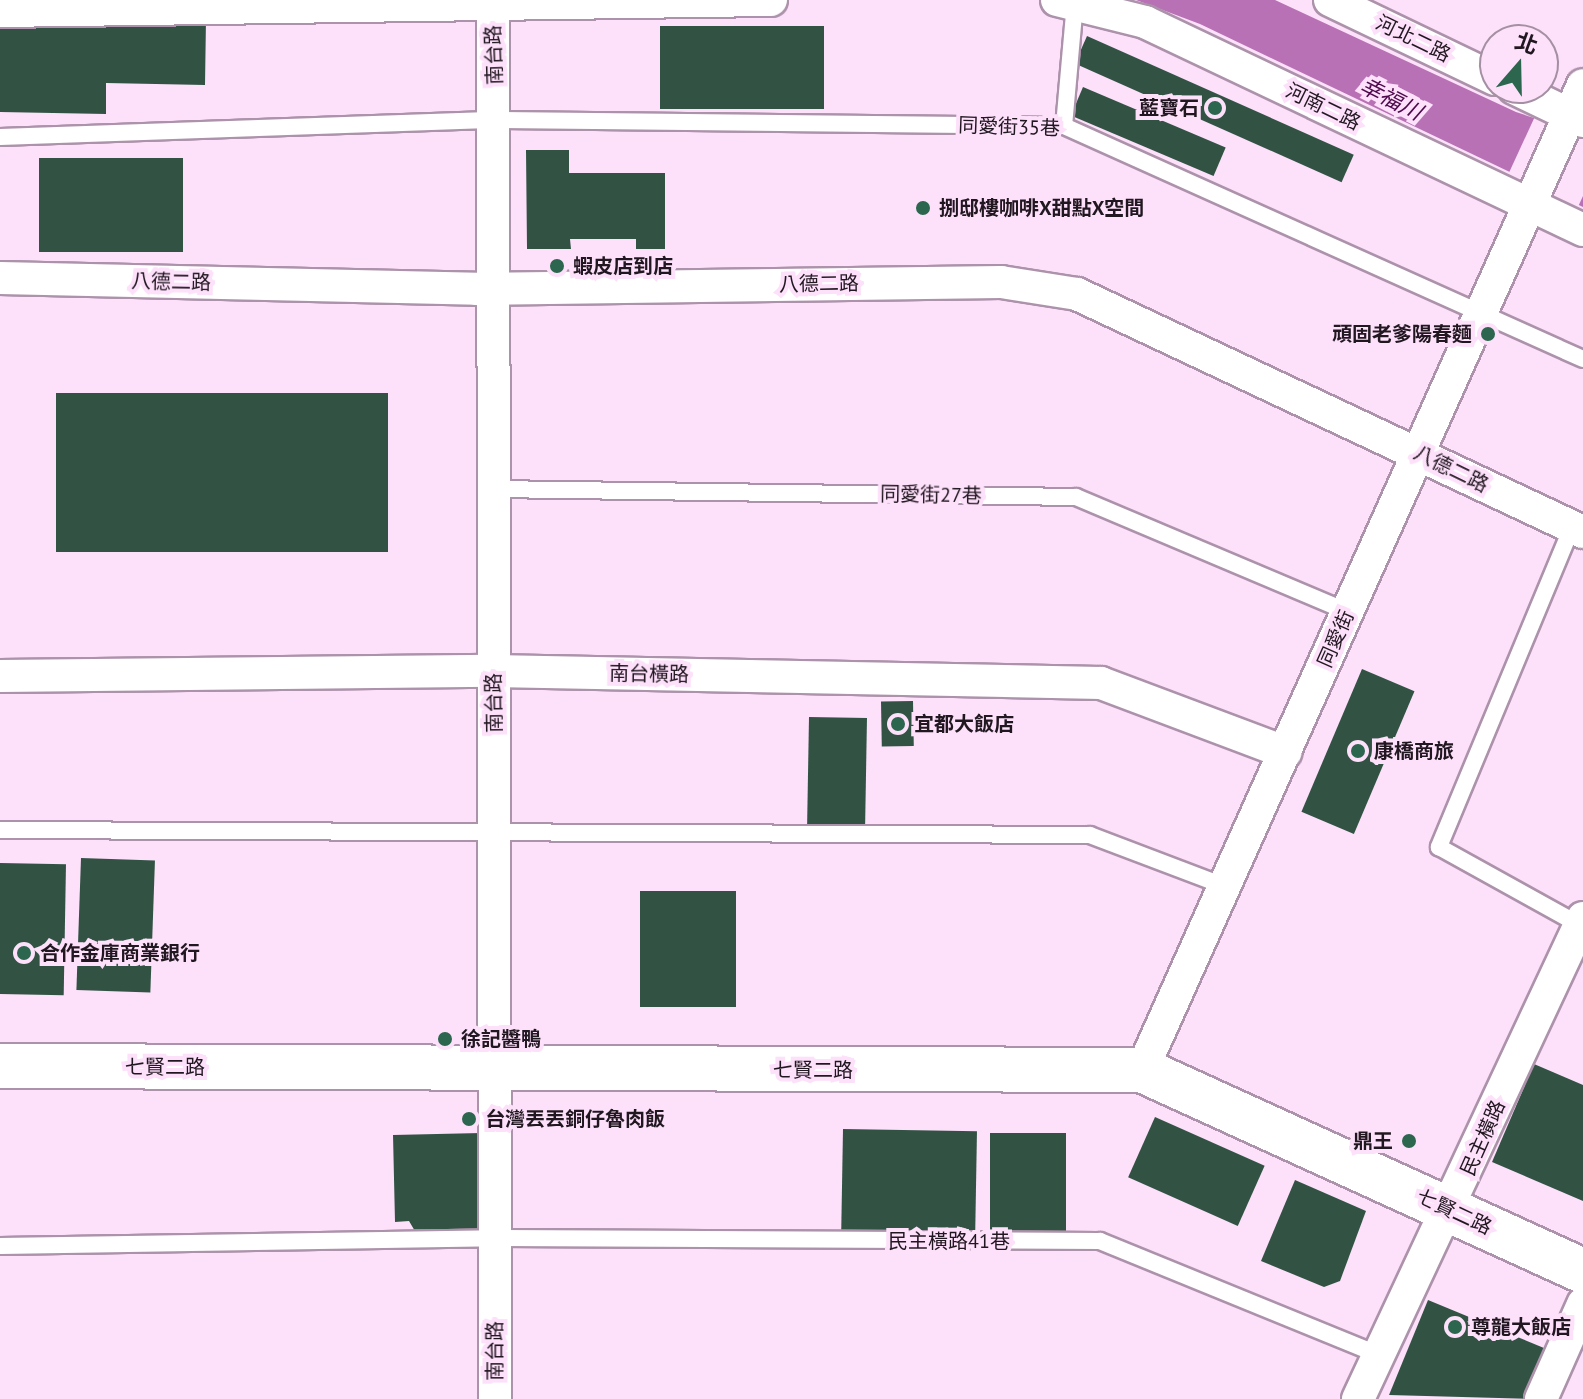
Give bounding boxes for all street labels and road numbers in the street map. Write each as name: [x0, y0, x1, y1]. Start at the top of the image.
street label: 河北二路: [1372, 11, 1454, 67]
street label: 南台路: [481, 25, 507, 85]
street label: 河南二路: [1282, 79, 1364, 135]
street label: 同愛街35巷: [958, 113, 1060, 141]
street label: 八德二路: [131, 269, 211, 295]
street label: 八德二路: [779, 271, 859, 297]
street label: 八德二路: [1410, 441, 1492, 497]
street label: 同愛街27巷: [880, 482, 982, 508]
street label: 同愛街: [1313, 607, 1359, 671]
street label: 南台橫路: [609, 661, 689, 687]
street label: 南台路: [481, 673, 507, 733]
street label: 七賢二路: [125, 1055, 205, 1079]
street label: 七賢二路: [773, 1058, 853, 1082]
street label: 民主橫路: [1456, 1097, 1510, 1179]
street label: 七賢二路: [1413, 1184, 1495, 1240]
street label: 民主橫路41巷: [888, 1229, 1010, 1253]
street label: 南台路: [483, 1321, 507, 1381]

